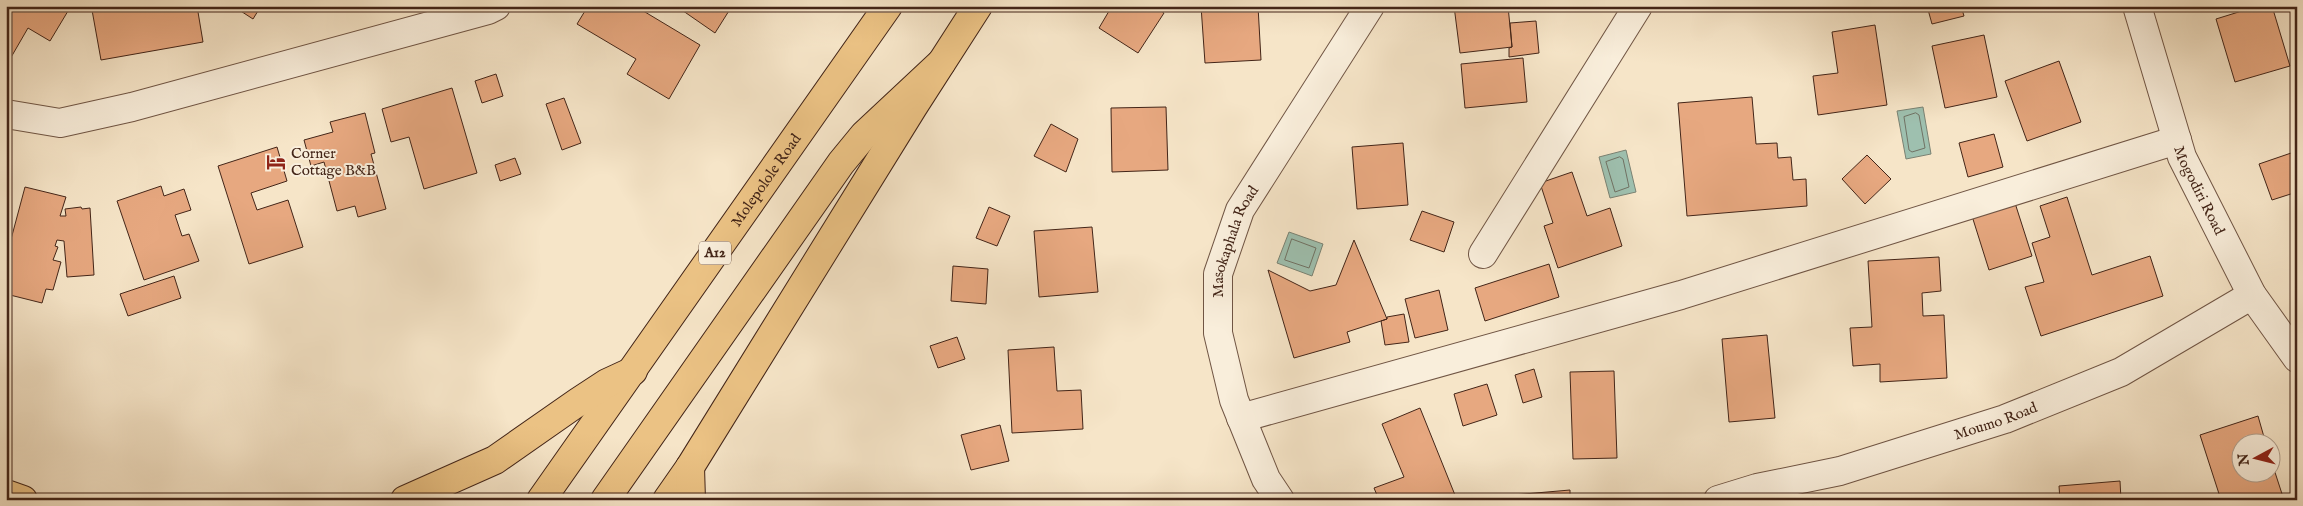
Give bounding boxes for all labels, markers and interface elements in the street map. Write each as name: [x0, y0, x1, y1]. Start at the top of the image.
street label: Molepolole Road: [727, 129, 806, 230]
place label: Corner Cottage B&B: [291, 144, 376, 180]
street label: Mogodiri Road: [2170, 144, 2230, 239]
hotel icon: Corner Cottage B&B: [265, 151, 287, 173]
street label: Masokaphala Road: [1209, 181, 1263, 298]
road number: A12: [699, 242, 731, 264]
street label: Moumo Road: [1952, 397, 2041, 444]
north arrow: [2230, 434, 2280, 484]
text: N: [2234, 452, 2254, 468]

